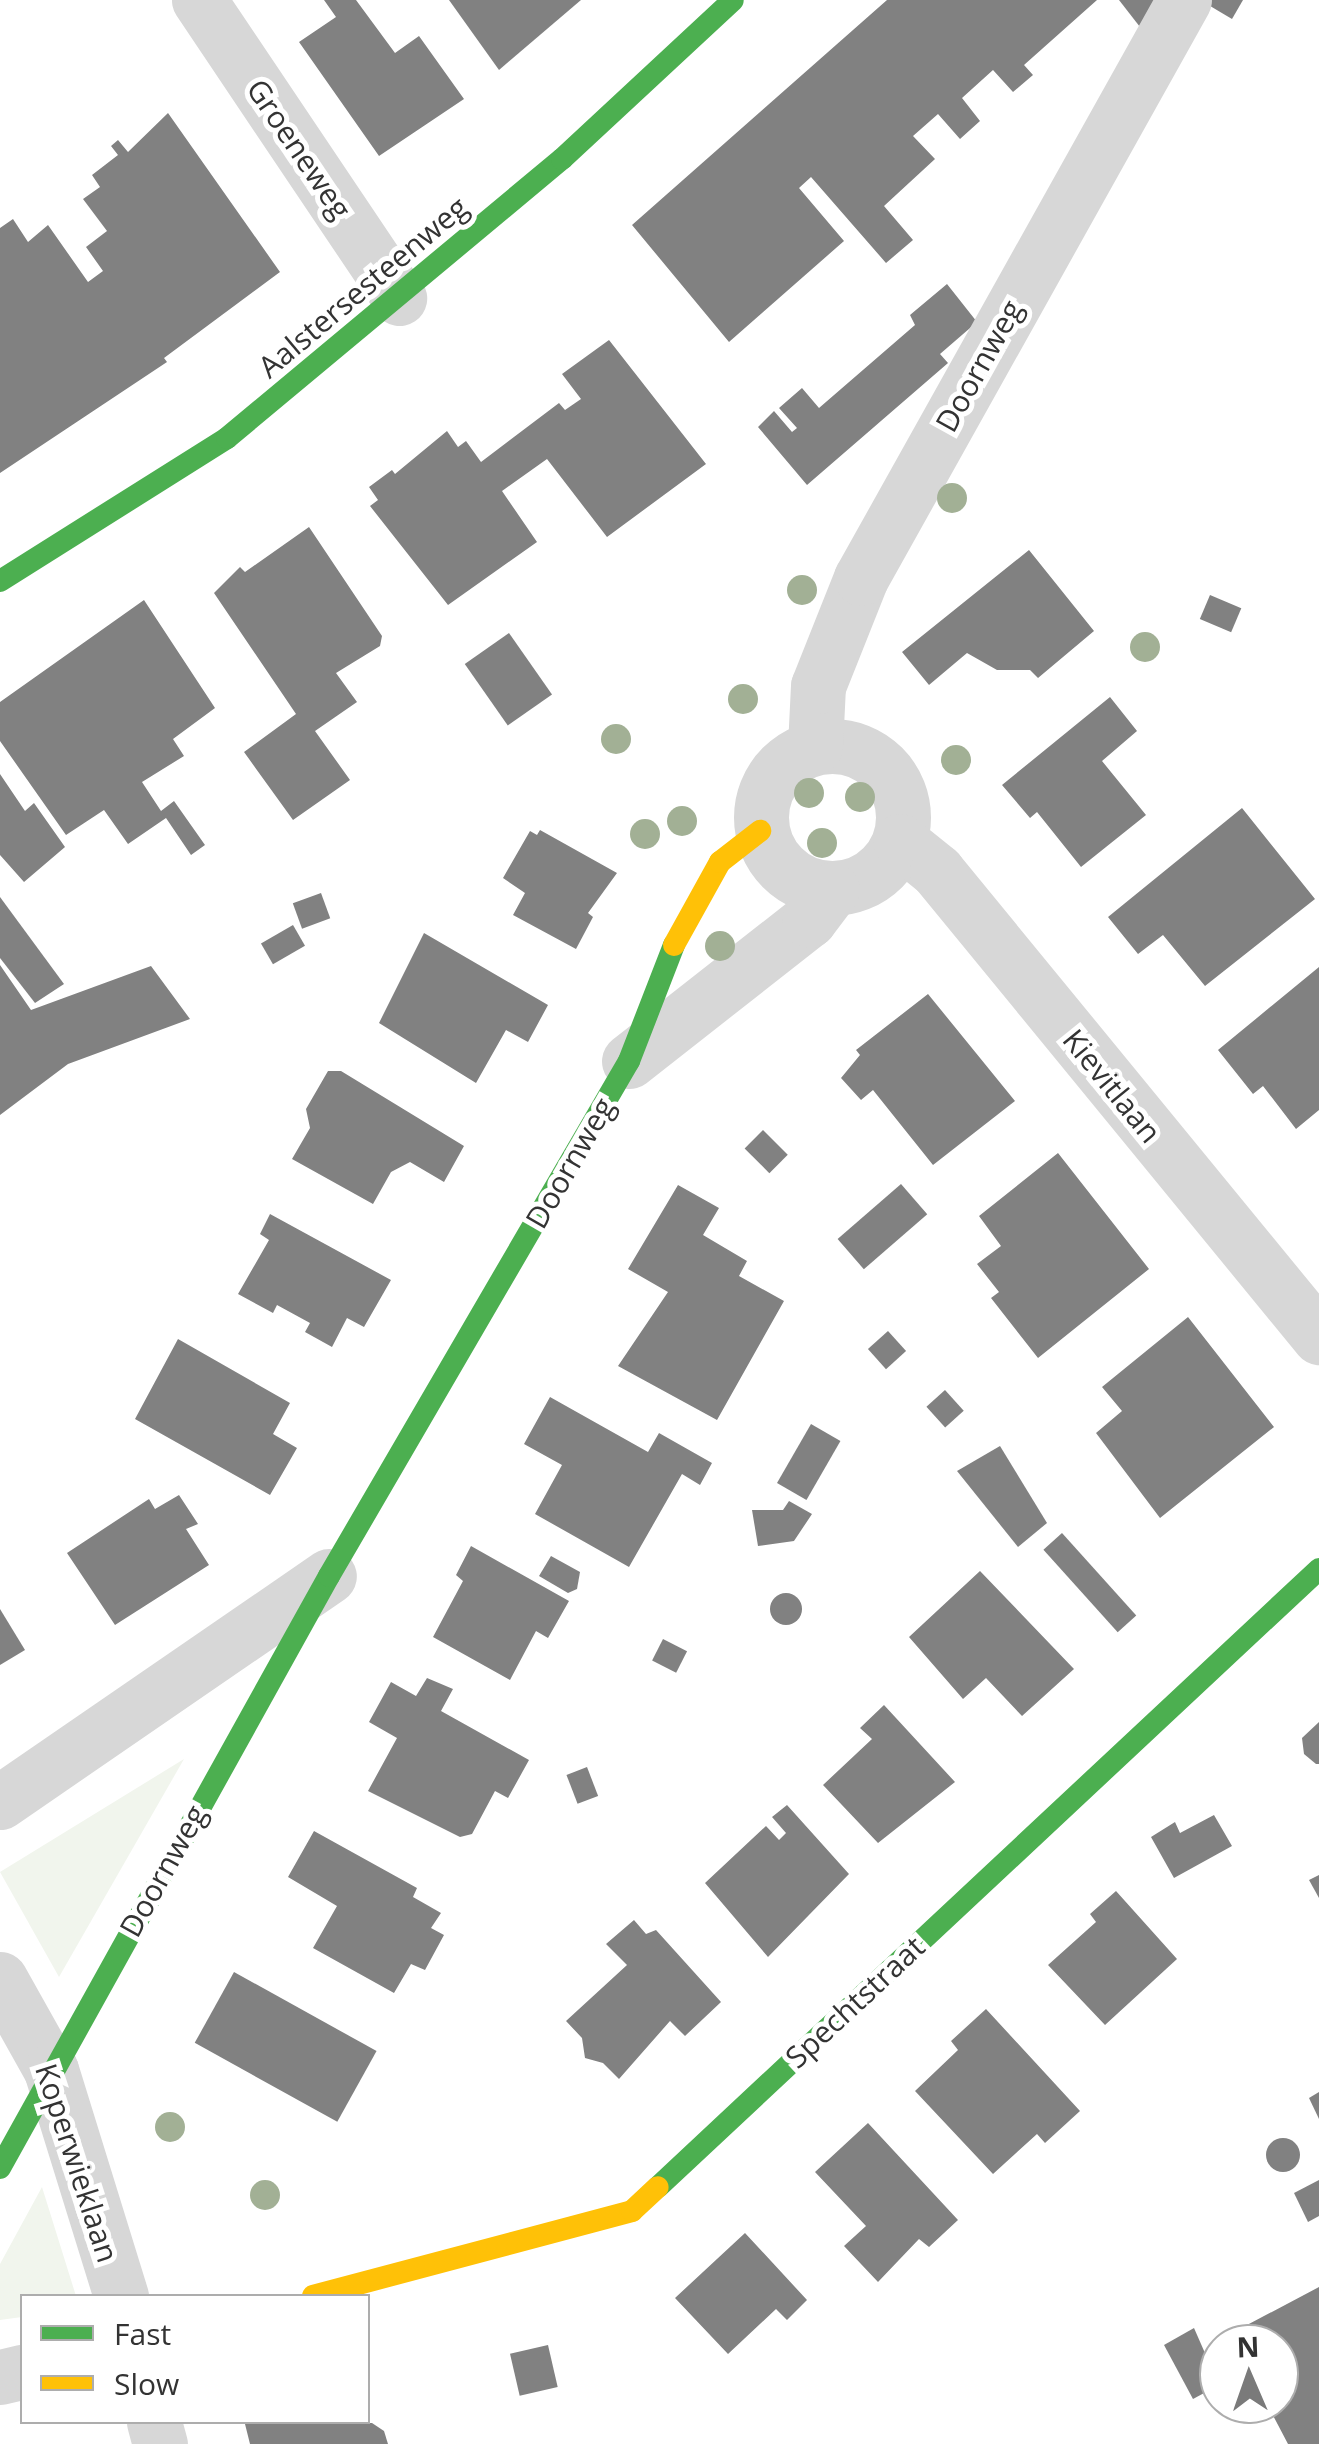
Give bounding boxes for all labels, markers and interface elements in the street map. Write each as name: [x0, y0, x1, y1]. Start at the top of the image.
street label: Groeneweg: [239, 72, 359, 226]
street label: Aalstersesteenweg: [251, 189, 475, 385]
street label: Doornweg: [928, 294, 1030, 438]
street label: Kievitlaan: [1055, 1022, 1169, 1150]
street label: Doornweg: [518, 1091, 622, 1235]
street label: Doornweg: [112, 1799, 214, 1943]
street label: Spechtstraat: [778, 1929, 932, 2075]
street label: Koperwieklaan: [28, 2059, 126, 2267]
legend: [20, 2294, 370, 2424]
text: Fast: [114, 2313, 171, 2354]
north arrow: [1199, 2324, 1299, 2424]
text: N: [1236, 2327, 1260, 2365]
text: Slow: [114, 2363, 179, 2404]

